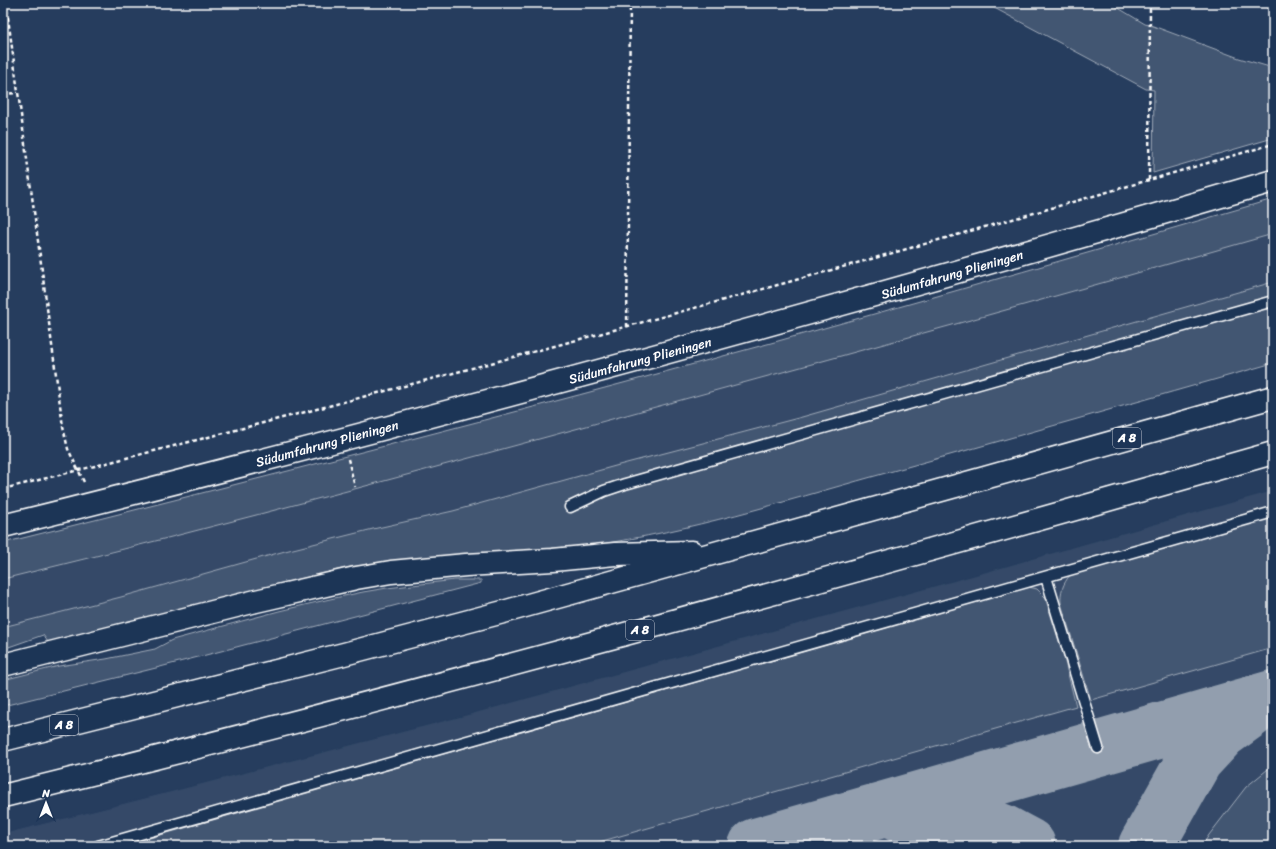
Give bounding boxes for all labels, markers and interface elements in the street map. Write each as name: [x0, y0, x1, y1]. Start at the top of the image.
street label: Südumfahrung Plieningen: [878, 243, 1026, 306]
street label: Südumfahrung Plieningen: [566, 330, 714, 391]
street label: Südumfahrung Plieningen: [253, 413, 401, 474]
road number: A 8: [1113, 428, 1141, 448]
road number: A 8: [626, 620, 654, 640]
road number: A 8: [50, 715, 78, 735]
north arrow: [26, 783, 66, 823]
text: N: [41, 784, 50, 803]

